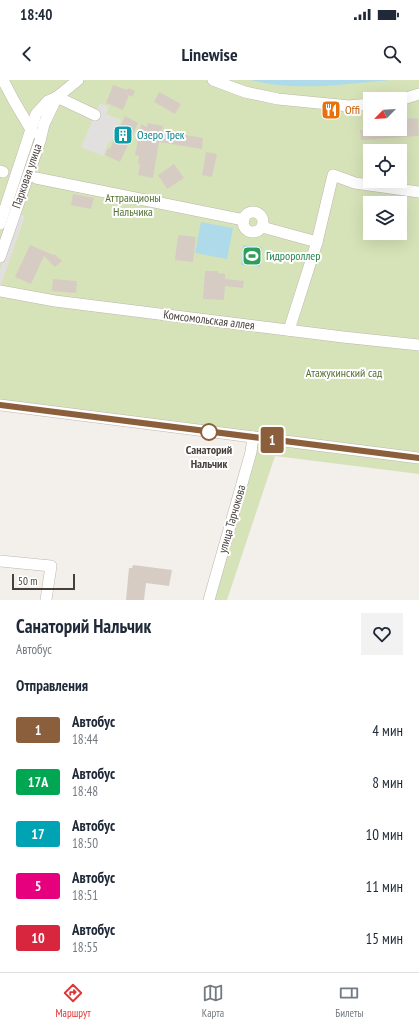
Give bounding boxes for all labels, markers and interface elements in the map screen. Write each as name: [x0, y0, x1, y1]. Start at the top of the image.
text: 18:40: [20, 5, 52, 24]
icon: back: [16, 43, 38, 65]
text: Linewise: [181, 43, 238, 66]
icon: search: [381, 43, 403, 65]
north arrow: [363, 92, 407, 136]
map controls: [363, 92, 407, 240]
restaurant icon: Offi: [320, 99, 342, 121]
place label: Offi: [345, 102, 360, 117]
building icon: Озеро Трек: [112, 124, 134, 146]
place label: Озеро Трек: [137, 127, 185, 142]
street label: Парковая улица: [8, 141, 45, 210]
button: locate: [363, 144, 407, 188]
park label: Аттракционы Нальчика: [105, 190, 161, 219]
button: layers: [363, 196, 407, 240]
sports icon: Гидророллер: [241, 245, 263, 267]
place label: Гидророллер: [266, 248, 321, 263]
street label: Комсомольская аллея: [163, 306, 256, 333]
park label: Атажукинский сад: [306, 365, 383, 380]
marker: Санаторий Нальчик: [200, 423, 218, 441]
line badge: 1: [259, 427, 285, 453]
text: 1: [269, 431, 275, 449]
place label: Санаторий Нальчик: [186, 442, 232, 471]
street label: улица Тарчокова: [215, 483, 248, 555]
scale bar: [12, 572, 75, 591]
text: 50 m: [18, 574, 37, 588]
button: heart: [361, 613, 403, 655]
text: Санаторий Нальчик: [16, 614, 151, 638]
text: Автобус: [16, 641, 52, 658]
text: Отправления: [16, 676, 88, 695]
text: Автобус: [72, 712, 115, 731]
text: 1: [35, 721, 41, 739]
text: 4 мин: [372, 721, 403, 740]
text: 18:44: [72, 731, 98, 748]
text: Автобус: [72, 764, 115, 783]
text: 17А: [28, 773, 48, 791]
text: 8 мин: [372, 773, 403, 792]
text: 18:48: [72, 783, 98, 800]
text: Автобус: [72, 816, 115, 835]
text: 17: [31, 825, 45, 843]
text: 10 мин: [365, 825, 403, 844]
text: 18:50: [72, 835, 98, 852]
text: Автобус: [72, 868, 115, 887]
text: 5: [35, 877, 41, 895]
text: 11 мин: [365, 877, 403, 896]
text: 18:51: [72, 887, 98, 904]
text: Автобус: [72, 920, 115, 939]
text: 10: [31, 929, 45, 947]
text: 15 мин: [365, 929, 403, 948]
text: 18:55: [72, 939, 98, 956]
tab: Маршрут: [56, 982, 91, 1020]
tab: Карта: [202, 982, 224, 1020]
tab: Билеты: [335, 982, 363, 1020]

